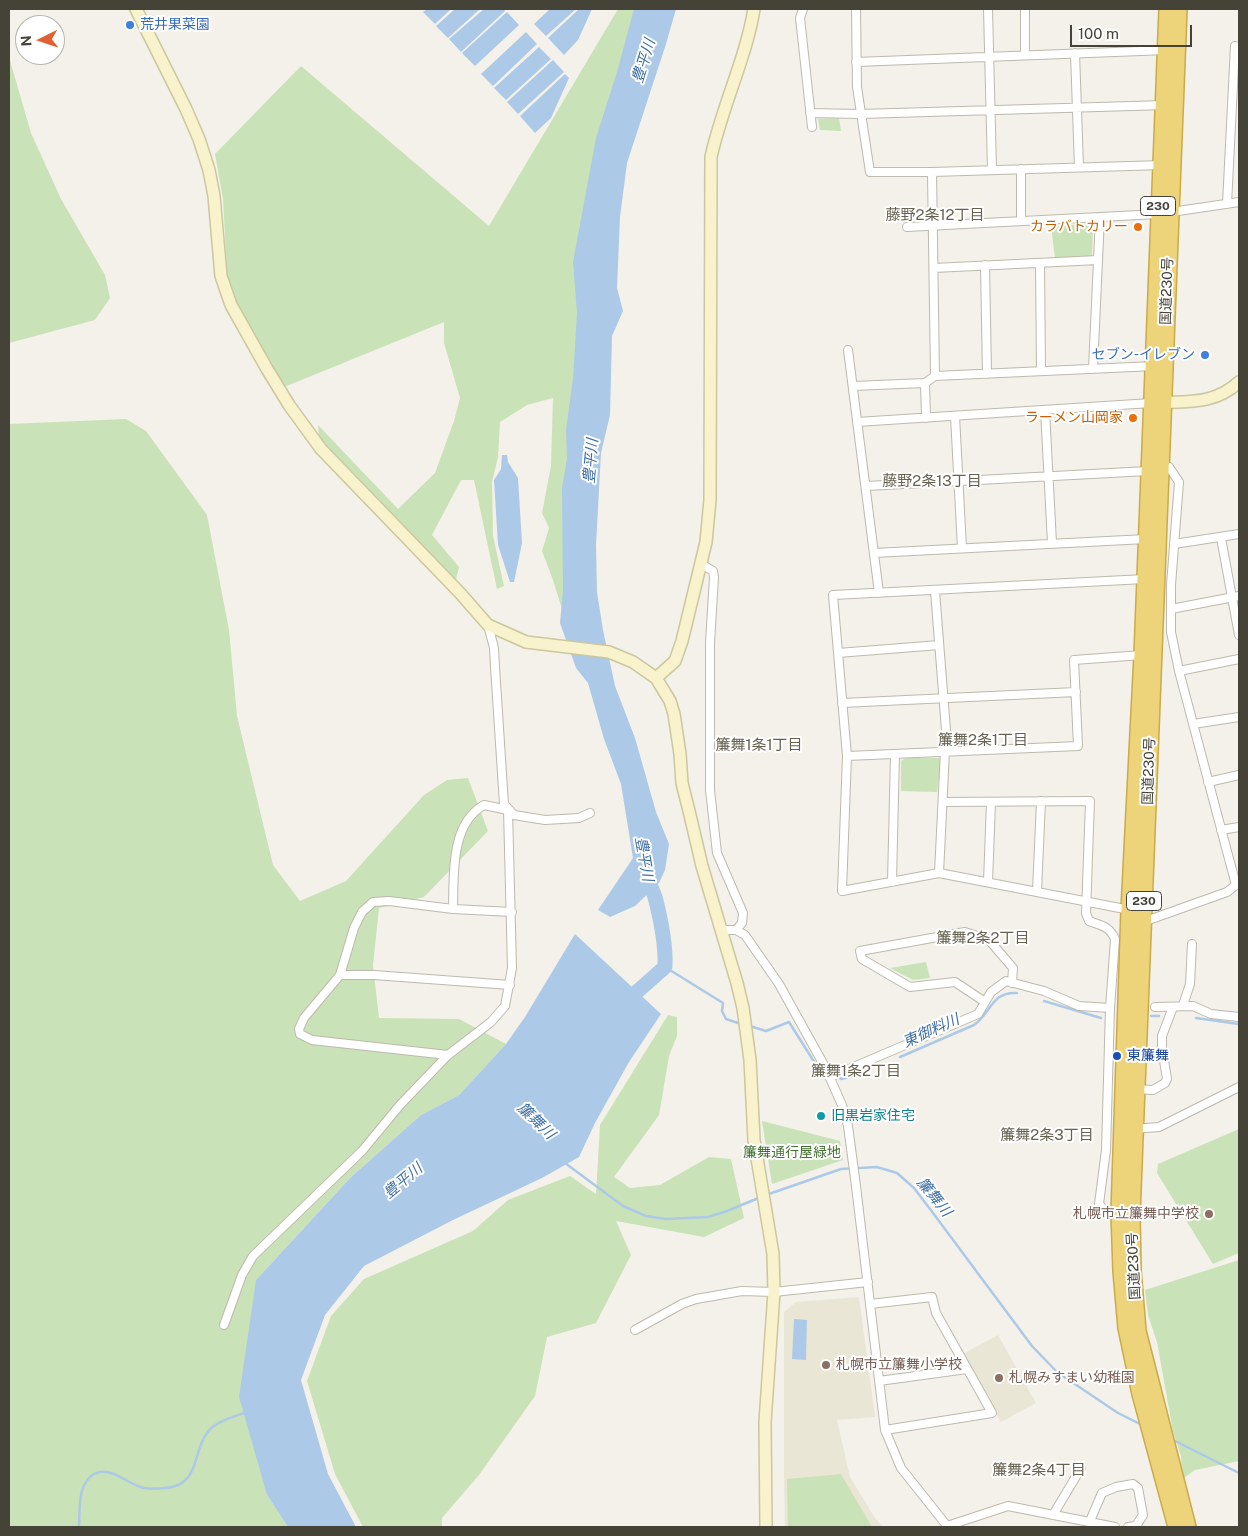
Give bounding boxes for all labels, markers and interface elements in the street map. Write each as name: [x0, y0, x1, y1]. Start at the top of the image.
north arrow: [15, 15, 65, 65]
scale bar: [1073, 15, 1196, 47]
place label: 荒井果菜園: [140, 17, 210, 33]
marker: 荒井果菜園: [124, 19, 136, 31]
text: 100 m: [1078, 25, 1119, 42]
text: N: [18, 35, 34, 47]
water label: 豊平川: [629, 37, 659, 85]
road number: 230: [1140, 197, 1176, 216]
district label: 藤野2条12丁目: [886, 206, 984, 224]
place label: カラバトカリー: [1030, 219, 1128, 235]
marker: カラバトカリー: [1132, 221, 1144, 233]
street label: 国道230号: [1157, 257, 1177, 325]
place label: セブン-イレブン: [1092, 347, 1195, 363]
marker: セブン-イレブン: [1199, 349, 1211, 361]
place label: ラーメン山岡家: [1025, 410, 1123, 426]
marker: ラーメン山岡家: [1127, 412, 1139, 424]
water label: 豊平川: [580, 438, 602, 484]
district label: 藤野2条13丁目: [882, 472, 982, 490]
district label: 簾舞2条1丁目: [938, 731, 1028, 749]
district label: 簾舞1条1丁目: [715, 736, 803, 754]
street label: 国道230号: [1139, 737, 1159, 805]
water label: 豊平川: [631, 835, 657, 883]
road number: 230: [1126, 891, 1162, 910]
district label: 簾舞2条2丁目: [937, 929, 1029, 947]
water label: 東御料川: [900, 1011, 962, 1051]
place label: 東簾舞: [1127, 1048, 1169, 1064]
marker: 東簾舞: [1111, 1050, 1123, 1062]
district label: 簾舞1条2丁目: [811, 1062, 901, 1080]
water label: 簾舞川: [514, 1099, 558, 1143]
place label: 旧黒岩家住宅: [831, 1108, 915, 1124]
marker: 旧黒岩家住宅: [815, 1110, 827, 1122]
district label: 簾舞2条3丁目: [1000, 1126, 1094, 1144]
park label: 簾舞通行屋緑地: [743, 1145, 841, 1161]
water label: 豊平川: [380, 1160, 426, 1202]
water label: 簾舞川: [913, 1174, 955, 1220]
place label: 札幌市立簾舞中学校: [1073, 1206, 1199, 1222]
marker: 札幌市立簾舞中学校: [1203, 1208, 1215, 1220]
street label: 国道230号: [1124, 1232, 1144, 1300]
place label: 札幌市立簾舞小学校: [836, 1357, 962, 1373]
marker: 札幌市立簾舞小学校: [820, 1359, 832, 1371]
place label: 札幌みすまい幼稚園: [1009, 1370, 1135, 1386]
marker: 札幌みすまい幼稚園: [993, 1372, 1005, 1384]
district label: 簾舞2条4丁目: [992, 1461, 1086, 1479]

